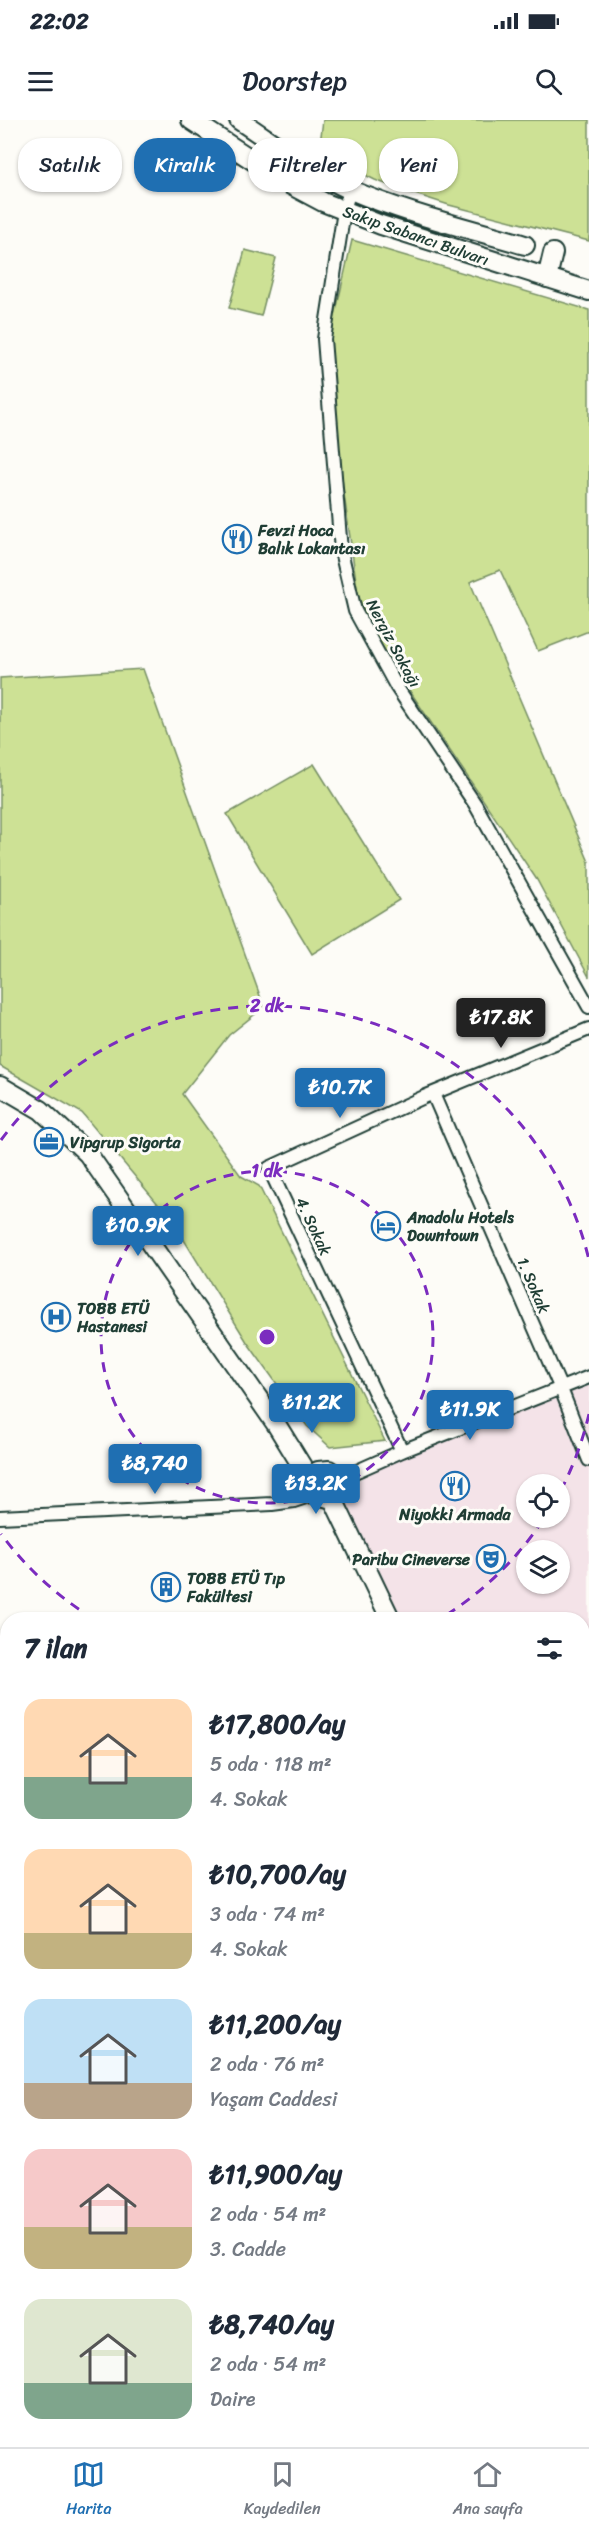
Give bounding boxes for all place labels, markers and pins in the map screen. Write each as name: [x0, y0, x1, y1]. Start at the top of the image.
place label: Fevzi Hoca Balık Lokantası: [257, 516, 366, 563]
restaurant icon: Fevzi Hoca Balık Lokantası: [221, 523, 253, 555]
pin: ₺17.8K: [452, 998, 550, 1049]
pin: ₺10.7K: [291, 1068, 389, 1119]
office icon: Vipgrup Sigorta: [33, 1126, 65, 1158]
place label: Vipgrup Sigorta: [70, 1128, 181, 1157]
place label: Anadolu Hotels Downtown: [406, 1203, 514, 1250]
pin: ₺10.9K: [89, 1206, 187, 1257]
hotel icon: Anadolu Hotels Downtown: [370, 1210, 402, 1242]
place label: TOBB ETÜ Hastanesi: [76, 1294, 151, 1341]
hospital icon: TOBB ETÜ Hastanesi: [40, 1301, 72, 1333]
centre of rings: [257, 1327, 277, 1347]
pin: ₺11.2K: [263, 1383, 361, 1434]
pin: ₺11.9K: [421, 1390, 519, 1441]
pin: ₺8,740: [106, 1444, 204, 1495]
pin: ₺13.2K: [267, 1464, 365, 1515]
restaurant icon: Niyokki Armada: [439, 1470, 471, 1502]
place label: Niyokki Armada: [398, 1500, 512, 1529]
theatre icon: Paribu Cineverse: [475, 1543, 507, 1575]
place label: Paribu Cineverse: [352, 1545, 471, 1574]
place label: TOBB ETÜ Tıp Fakültesi: [186, 1564, 285, 1611]
building icon: TOBB ETÜ Tıp Fakültesi: [150, 1571, 182, 1603]

